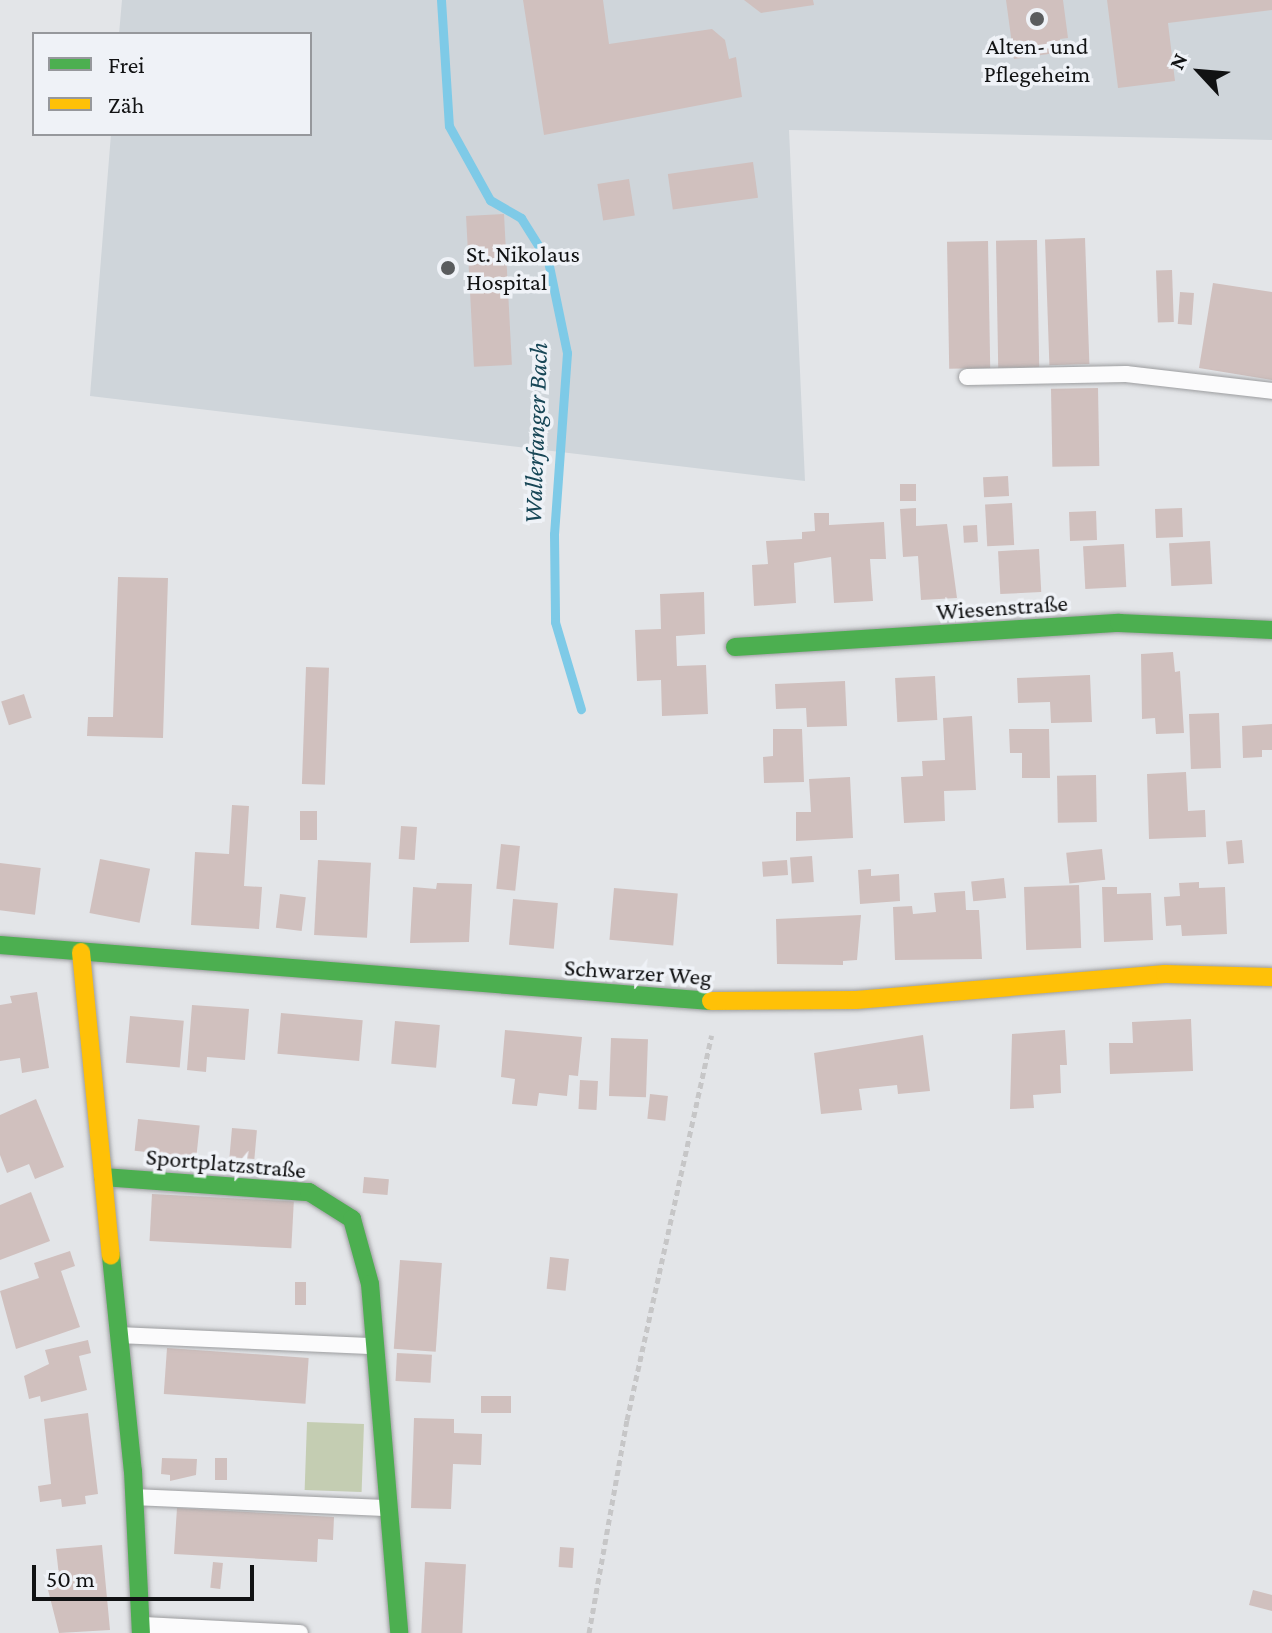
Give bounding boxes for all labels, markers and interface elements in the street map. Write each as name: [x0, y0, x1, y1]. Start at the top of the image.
marker: Alten- und Pflegeheim: [1028, 10, 1046, 28]
legend: [32, 32, 312, 136]
place label: Alten- und Pflegeheim: [984, 32, 1090, 88]
north arrow: [1160, 32, 1240, 112]
text: N: [1163, 49, 1193, 73]
text: Frei: [108, 51, 145, 78]
text: Zäh: [108, 91, 145, 118]
place label: St. Nikolaus Hospital: [466, 240, 580, 296]
marker: St. Nikolaus Hospital: [437, 257, 459, 279]
water label: Wallerfanger Bach: [517, 342, 555, 524]
street label: Wiesenstraße: [935, 588, 1069, 626]
street label: Schwarzer Weg: [563, 952, 713, 992]
street label: Sportplatzstraße: [145, 1142, 307, 1184]
scale bar: [36, 1549, 258, 1599]
text: 50 m: [46, 1565, 95, 1592]

